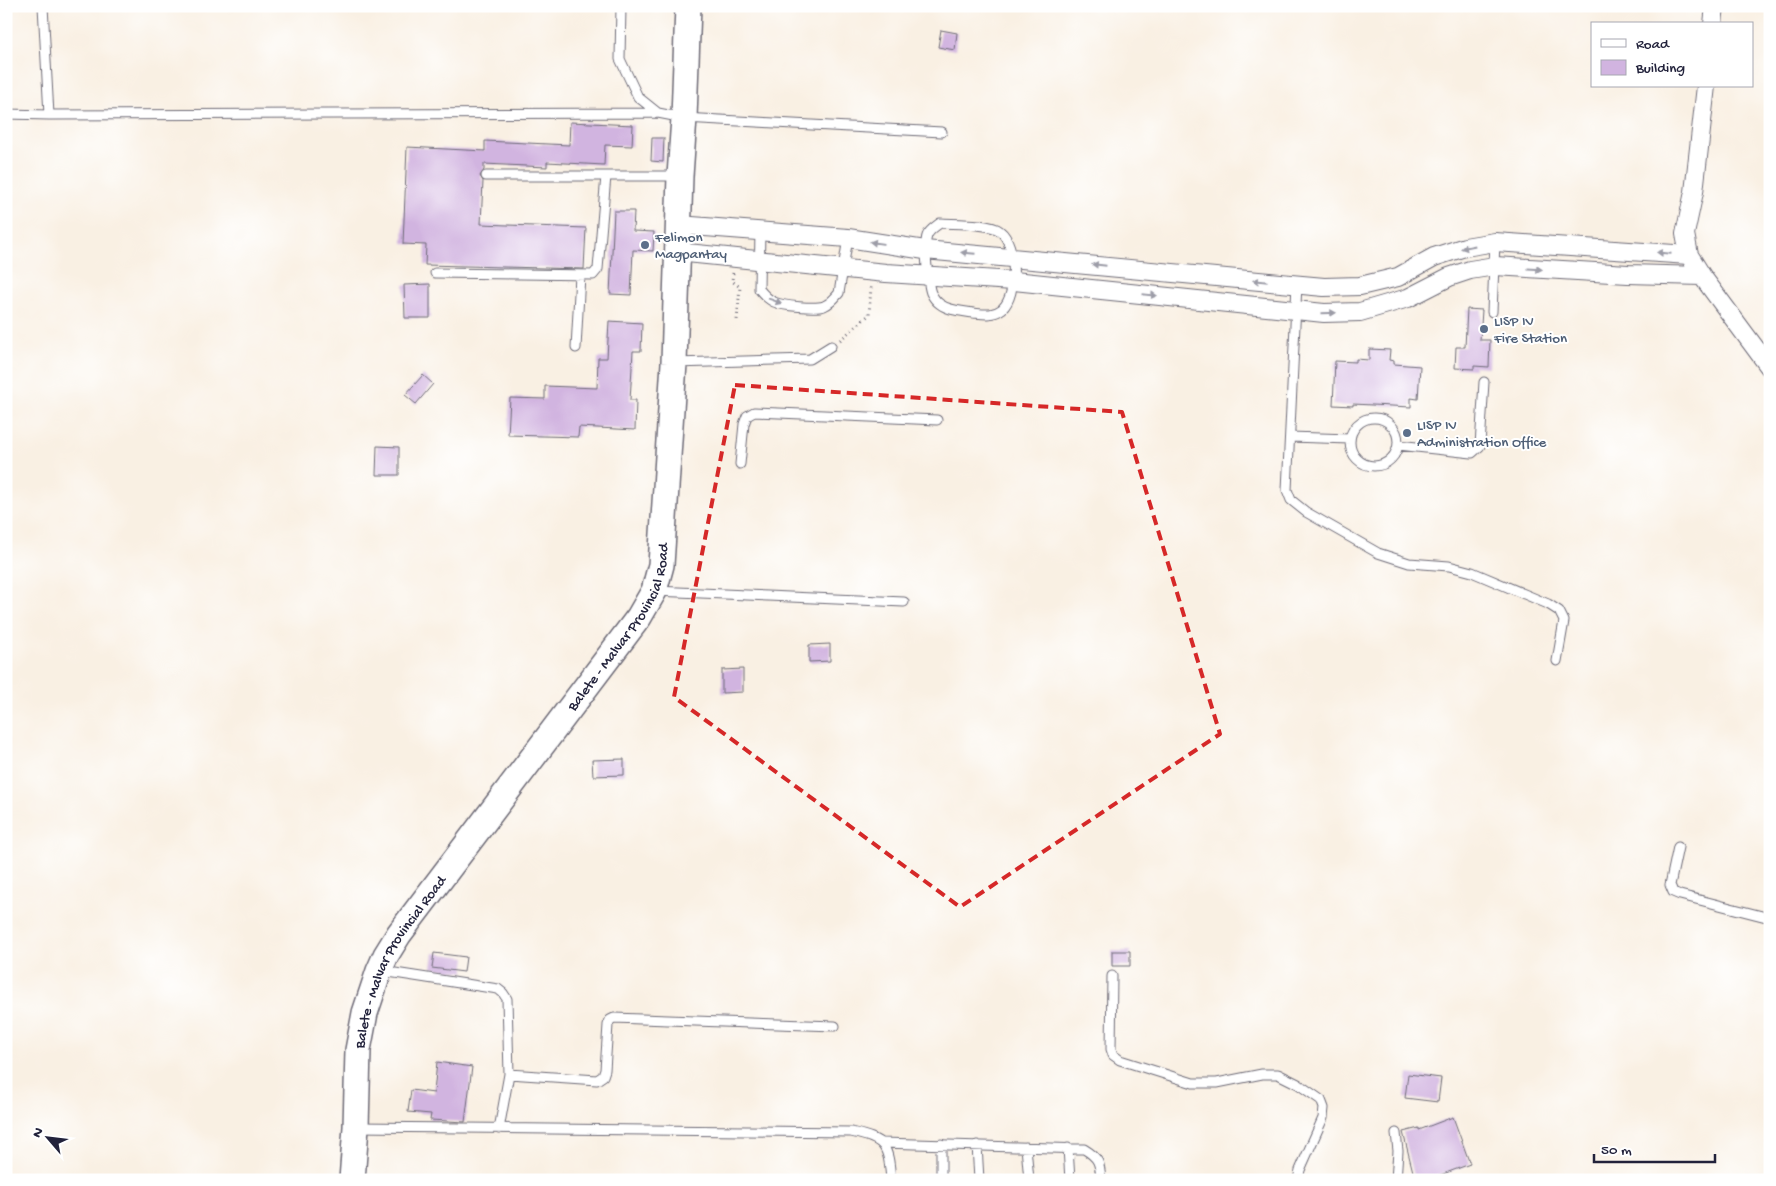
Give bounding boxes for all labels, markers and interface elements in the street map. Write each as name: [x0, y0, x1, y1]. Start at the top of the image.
legend: [1591, 22, 1754, 88]
text: Road: [1636, 36, 1670, 54]
text: Building: [1635, 60, 1685, 78]
place label: Felimon Magpantay: [654, 229, 728, 264]
one-way arrow: [868, 238, 884, 246]
marker: Felimon Magpantay: [639, 239, 651, 251]
one-way arrow: [1460, 243, 1475, 251]
one-way arrow: [960, 249, 976, 257]
one-way arrow: [1656, 249, 1672, 257]
one-way arrow: [1090, 261, 1106, 269]
one-way arrow: [1528, 265, 1544, 273]
one-way arrow: [1252, 277, 1268, 285]
one-way arrow: [1142, 291, 1158, 299]
one-way arrow: [768, 297, 783, 305]
one-way arrow: [1321, 309, 1337, 317]
place label: LISP IV Fire Station: [1493, 313, 1567, 348]
marker: LISP IV Fire Station: [1478, 323, 1490, 335]
place label: LISP IV Administration Office: [1417, 417, 1547, 452]
marker: LISP IV Administration Office: [1401, 427, 1413, 439]
street label: Balete - Malvar Provincial Road: [564, 541, 673, 716]
street label: Balete - Malvar Provincial Road: [351, 872, 452, 1051]
north arrow: [22, 1114, 72, 1164]
text: N: [29, 1125, 48, 1141]
scale bar: [1594, 1131, 1715, 1163]
text: 50 m: [1601, 1142, 1632, 1160]

